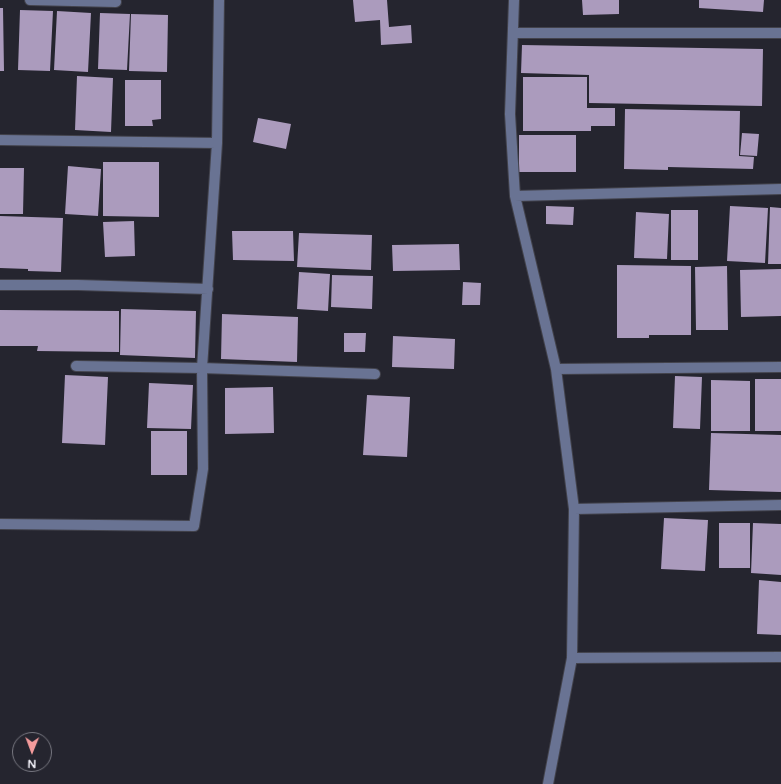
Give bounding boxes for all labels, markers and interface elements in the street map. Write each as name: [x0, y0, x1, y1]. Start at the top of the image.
north arrow: [12, 732, 52, 772]
text: N: [27, 757, 36, 770]

